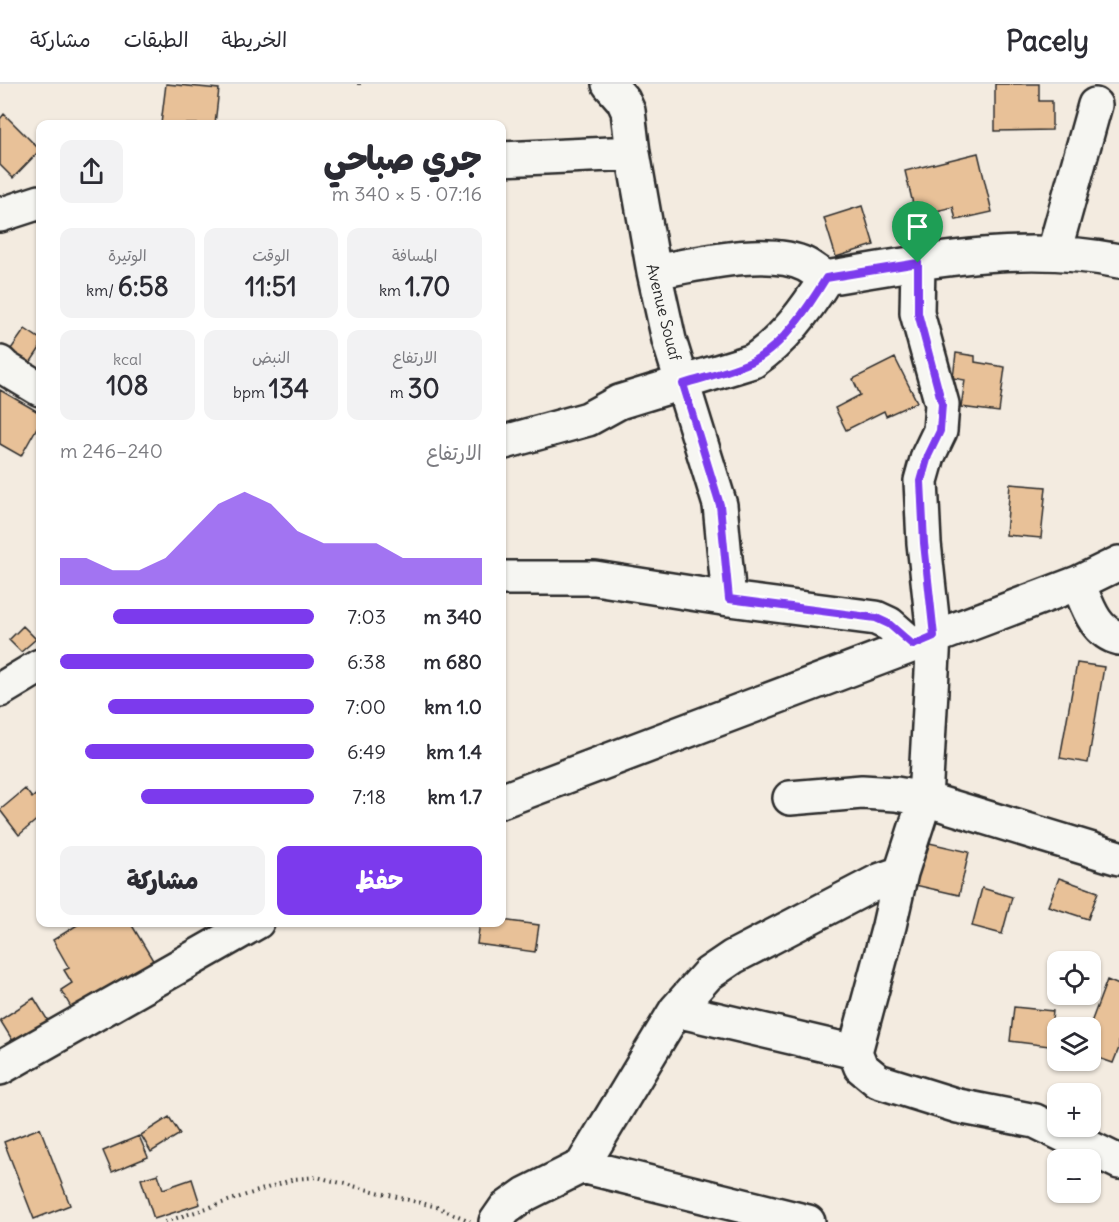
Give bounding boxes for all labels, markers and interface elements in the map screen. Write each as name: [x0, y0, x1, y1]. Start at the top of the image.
text: Pacely: [1006, 23, 1089, 59]
text: مشاركة: [30, 26, 91, 53]
text: الطبقات: [124, 26, 189, 53]
text: الخريطة: [222, 26, 287, 53]
text: جري صباحي: [324, 137, 482, 179]
button: share: [60, 140, 123, 203]
text: 07:16 · 5 × 340 m: [332, 181, 482, 206]
pin: [892, 201, 943, 263]
icon: arrive: [901, 210, 934, 243]
text: الوتيرة: [108, 245, 147, 265]
text: الوقت: [252, 245, 290, 265]
text: المسافة: [392, 245, 437, 265]
street label: Avenue Souaf: [642, 262, 686, 363]
text: 6:58: [118, 270, 169, 303]
text: 11:51: [245, 270, 297, 303]
text: 1.70: [405, 270, 450, 303]
text: /km: [86, 280, 118, 300]
text: km: [379, 280, 405, 300]
text: النبض: [252, 347, 290, 367]
text: الارتفاع: [392, 347, 437, 367]
text: kcal: [113, 349, 142, 369]
text: 108: [106, 369, 149, 402]
text: 134: [269, 372, 309, 405]
text: 30: [408, 372, 440, 405]
text: bpm: [233, 382, 269, 402]
text: m: [390, 382, 408, 402]
text: 240–246 m: [60, 438, 163, 463]
text: الارتفاع: [426, 440, 482, 465]
text: 7:03: [347, 604, 386, 629]
text: 340 m: [424, 604, 482, 629]
text: 6:38: [347, 649, 386, 674]
text: 680 m: [423, 649, 482, 674]
text: 7:00: [345, 694, 386, 719]
text: 1.0 km: [424, 694, 482, 719]
text: 6:49: [347, 739, 386, 764]
text: 1.4 km: [426, 739, 482, 764]
text: 7:18: [352, 784, 386, 809]
text: 1.7 km: [428, 784, 482, 809]
button: مشاركة: [60, 846, 265, 915]
button: حفظ: [277, 846, 482, 915]
map controls: [1047, 951, 1101, 1203]
button: locate: [1047, 951, 1101, 1005]
button: layers: [1047, 1017, 1101, 1071]
button: +: [1047, 1083, 1101, 1137]
button: −: [1047, 1149, 1101, 1203]

